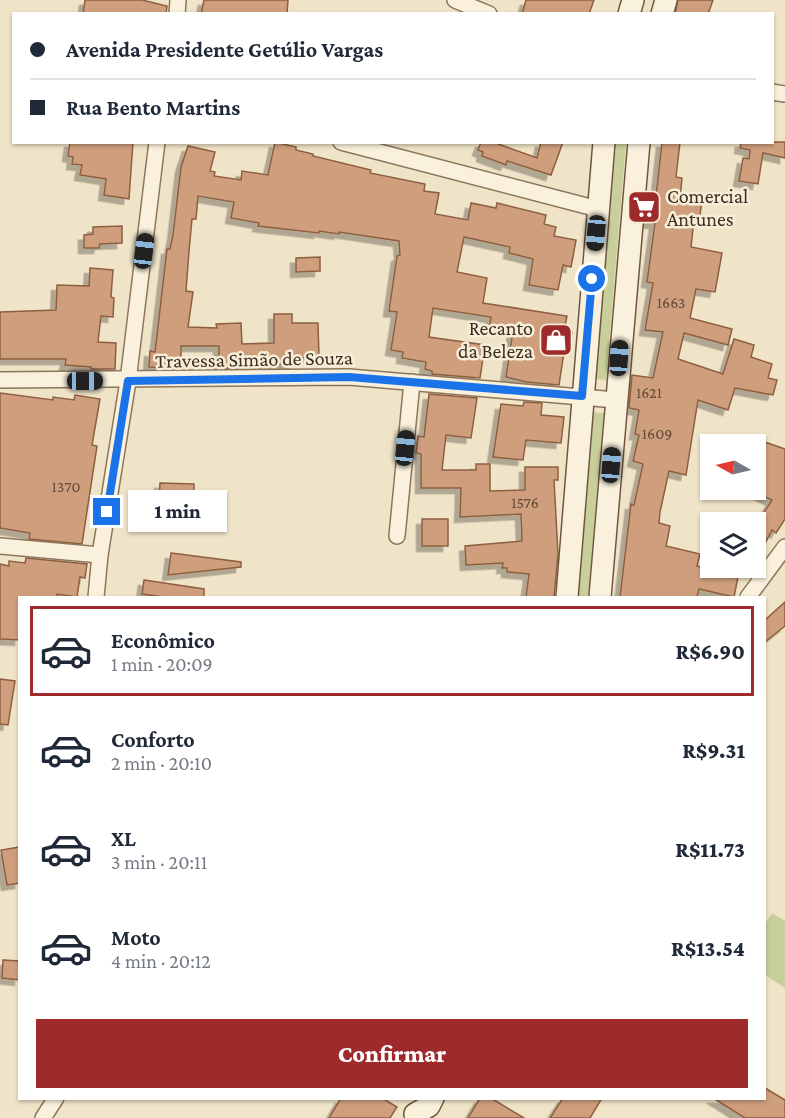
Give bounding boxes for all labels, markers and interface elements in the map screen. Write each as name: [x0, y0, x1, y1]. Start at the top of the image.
text: Avenida Presidente Getúlio Vargas: [66, 37, 383, 62]
text: Rua Bento Martins: [66, 95, 240, 120]
place label: Comercial Antunes: [667, 185, 748, 230]
supermarket icon: Comercial Antunes: [626, 189, 662, 225]
car: [585, 214, 607, 252]
car: [133, 232, 155, 270]
route start: [578, 265, 605, 292]
house number: 1663: [657, 294, 685, 311]
place label: Recanto da Beleza: [458, 317, 533, 362]
shop icon: Recanto da Beleza: [538, 322, 574, 358]
car: [609, 339, 629, 377]
street label: Travessa Simão de Souza: [155, 346, 353, 372]
car: [67, 372, 103, 390]
house number: 1621: [636, 384, 662, 401]
house number: 1609: [642, 425, 672, 442]
car: [394, 429, 416, 467]
north arrow: [700, 434, 766, 500]
map controls: [700, 434, 766, 578]
car: [600, 446, 622, 484]
house number: 1370: [52, 478, 80, 495]
callout: 1 min: [128, 491, 227, 533]
house number: 1576: [511, 494, 539, 511]
route end: [93, 498, 120, 525]
text: 1 min: [154, 500, 201, 522]
button: layers: [700, 512, 766, 578]
icon: car: [39, 624, 93, 678]
text: Econômico: [111, 628, 215, 653]
text: R$6.90: [676, 639, 745, 664]
text: 1 min · 20:09: [111, 653, 213, 675]
icon: car: [39, 723, 93, 777]
text: Conforto: [111, 727, 195, 752]
text: R$9.31: [682, 738, 745, 763]
text: 2 min · 20:10: [111, 752, 212, 774]
icon: car: [39, 822, 93, 876]
text: XL: [111, 826, 136, 851]
text: R$11.73: [675, 837, 745, 862]
text: 3 min · 20:11: [111, 851, 207, 873]
icon: car: [39, 921, 93, 975]
text: Moto: [111, 925, 161, 950]
text: R$13.54: [671, 936, 745, 961]
text: 4 min · 20:12: [111, 950, 211, 972]
button: Confirmar: [36, 1019, 748, 1088]

